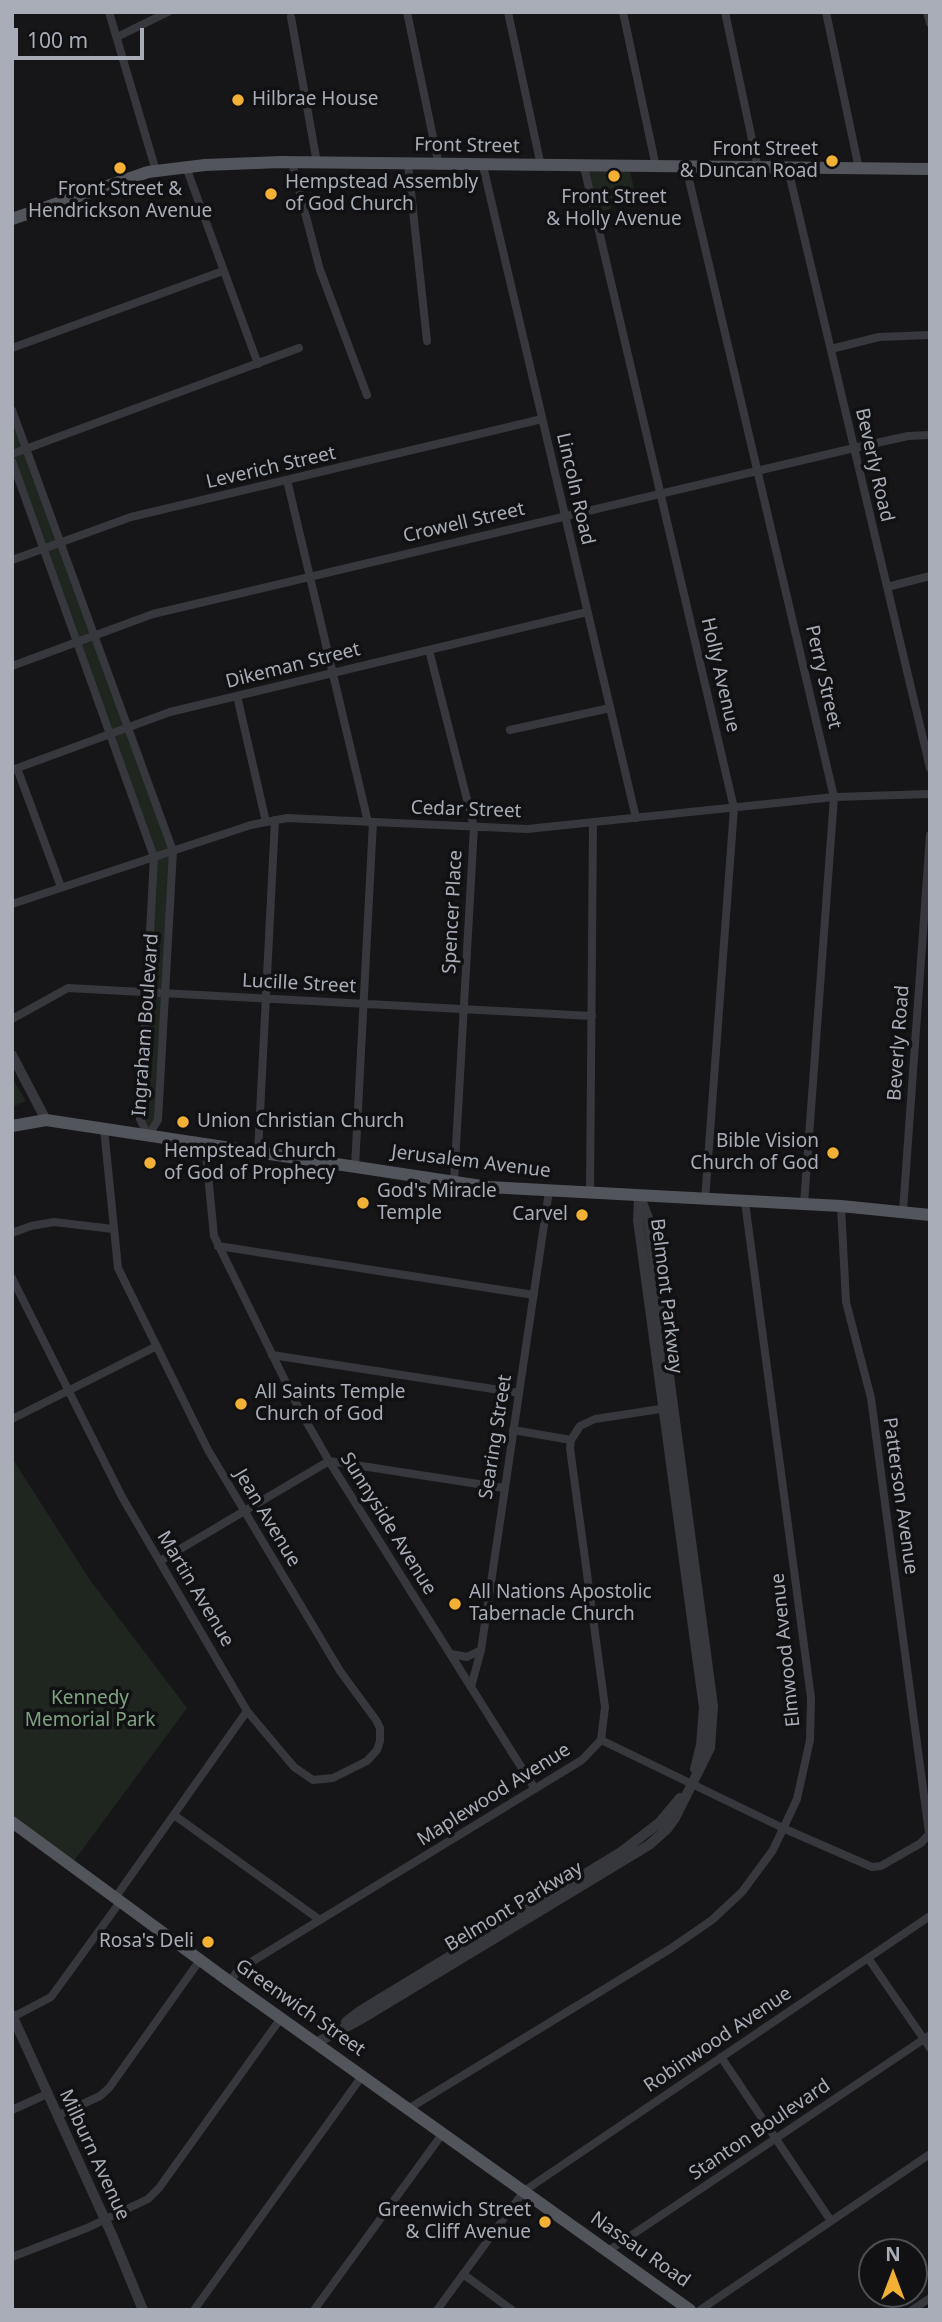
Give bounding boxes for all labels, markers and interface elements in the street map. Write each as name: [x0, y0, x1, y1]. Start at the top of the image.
scale bar: [18, 14, 147, 58]
text: 100 m: [27, 26, 88, 54]
place label: Hilbrae House: [252, 89, 378, 111]
marker: Hilbrae House: [230, 92, 246, 108]
street label: Front Street: [414, 134, 520, 158]
place label: Front Street & Duncan Road: [680, 139, 818, 183]
marker: Front Street & Duncan Road: [824, 153, 840, 169]
marker: Front Street & Hendrickson Avenue: [112, 160, 128, 176]
marker: Front Street & Holly Avenue: [606, 168, 622, 184]
place label: Hempstead Assembly of God Church: [285, 172, 478, 216]
place label: Front Street & Hendrickson Avenue: [28, 179, 212, 223]
marker: Hempstead Assembly of God Church: [263, 186, 279, 202]
place label: Front Street & Holly Avenue: [546, 187, 682, 231]
street label: Beverly Road: [850, 406, 898, 524]
street label: Lincoln Road: [551, 431, 599, 547]
street label: Leverich Street: [204, 442, 338, 494]
street label: Crowell Street: [401, 498, 527, 548]
street label: Holly Avenue: [696, 616, 744, 734]
street label: Perry Street: [800, 623, 846, 731]
street label: Dikeman Street: [223, 638, 363, 694]
street label: Cedar Street: [410, 797, 522, 823]
street label: Spencer Place: [438, 849, 468, 975]
street label: Ingraham Boulevard: [128, 933, 164, 1117]
street label: Lucille Street: [241, 970, 357, 998]
street label: Beverly Road: [884, 984, 914, 1102]
place label: Union Christian Church: [197, 1111, 404, 1133]
marker: Union Christian Church: [175, 1114, 191, 1130]
place label: Bible Vision Church of God: [690, 1131, 819, 1175]
place label: Hempstead Church of God of Prophecy: [164, 1141, 336, 1185]
street label: Jerusalem Avenue: [390, 1141, 552, 1183]
marker: Bible Vision Church of God: [825, 1145, 841, 1161]
marker: Hempstead Church of God of Prophecy: [142, 1155, 158, 1171]
place label: God's Miracle Temple: [377, 1181, 497, 1225]
marker: God's Miracle Temple: [355, 1195, 371, 1211]
place label: Carvel: [512, 1204, 568, 1226]
marker: Carvel: [574, 1207, 590, 1223]
street label: Belmont Parkway: [645, 1217, 687, 1375]
street label: Searing Street: [475, 1373, 517, 1501]
place label: All Saints Temple Church of God: [255, 1382, 406, 1426]
marker: All Saints Temple Church of God: [233, 1396, 249, 1412]
street label: Patterson Avenue: [878, 1416, 922, 1576]
street label: Sunnyside Avenue: [335, 1449, 441, 1599]
street label: Jean Avenue: [229, 1465, 305, 1571]
street label: Martin Avenue: [152, 1527, 238, 1651]
street label: Elmwood Avenue: [767, 1572, 805, 1728]
place label: All Nations Apostolic Tabernacle Church: [469, 1582, 652, 1626]
marker: All Nations Apostolic Tabernacle Church: [447, 1596, 463, 1612]
park label: Kennedy Memorial Park: [25, 1688, 155, 1732]
street label: Maplewood Avenue: [413, 1739, 575, 1851]
street label: Belmont Parkway: [441, 1857, 587, 1957]
place label: Rosa's Deli: [99, 1931, 194, 1953]
marker: Rosa's Deli: [200, 1934, 216, 1950]
street label: Greenwich Street: [231, 1955, 369, 2061]
street label: Robinwood Avenue: [640, 1982, 796, 2098]
street label: Stanton Boulevard: [685, 2074, 835, 2186]
street label: Milburn Avenue: [54, 2086, 134, 2224]
place label: Greenwich Street & Cliff Avenue: [378, 2200, 531, 2244]
street label: Nassau Road: [586, 2207, 694, 2293]
marker: Greenwich Street & Cliff Avenue: [537, 2214, 553, 2230]
north arrow: [858, 2238, 928, 2308]
text: N: [885, 2241, 901, 2267]

